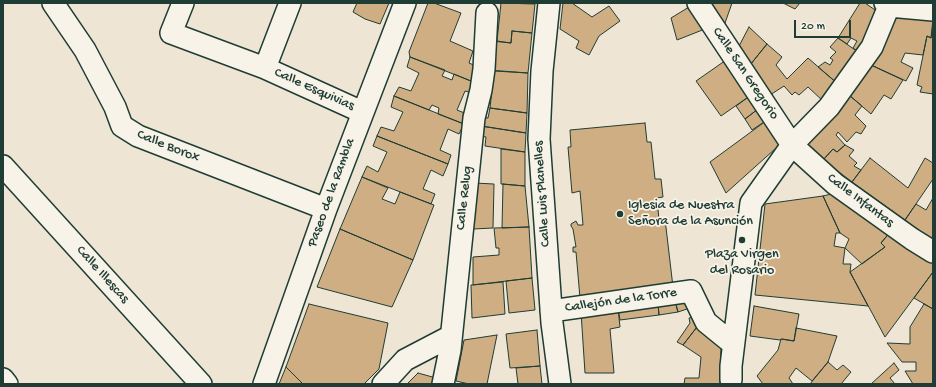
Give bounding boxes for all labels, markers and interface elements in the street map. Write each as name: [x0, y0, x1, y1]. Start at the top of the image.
scale bar: [796, 12, 853, 38]
text: 20 m: [801, 20, 825, 34]
street label: Calle San Gregorio: [708, 25, 782, 123]
street label: Calle Esquivias: [271, 65, 357, 115]
street label: Calle Borox: [134, 127, 202, 167]
street label: Paseo de la Rambla: [304, 136, 360, 250]
street label: Calle Luis Planelles: [531, 140, 555, 248]
street label: Calle Relug: [453, 165, 477, 231]
street label: Calle Infantas: [823, 170, 897, 232]
place label: Iglesia de Nuestra Señora de la Asunción: [628, 198, 753, 230]
marker: Iglesia de Nuestra Señora de la Asunción: [615, 209, 625, 219]
marker: Plaza Virgen del Rosario: [737, 235, 747, 245]
street label: Calle Illescas: [72, 243, 132, 307]
place label: Plaza Virgen del Rosario: [705, 247, 779, 280]
street label: Callejón de la Torre: [564, 285, 678, 317]

